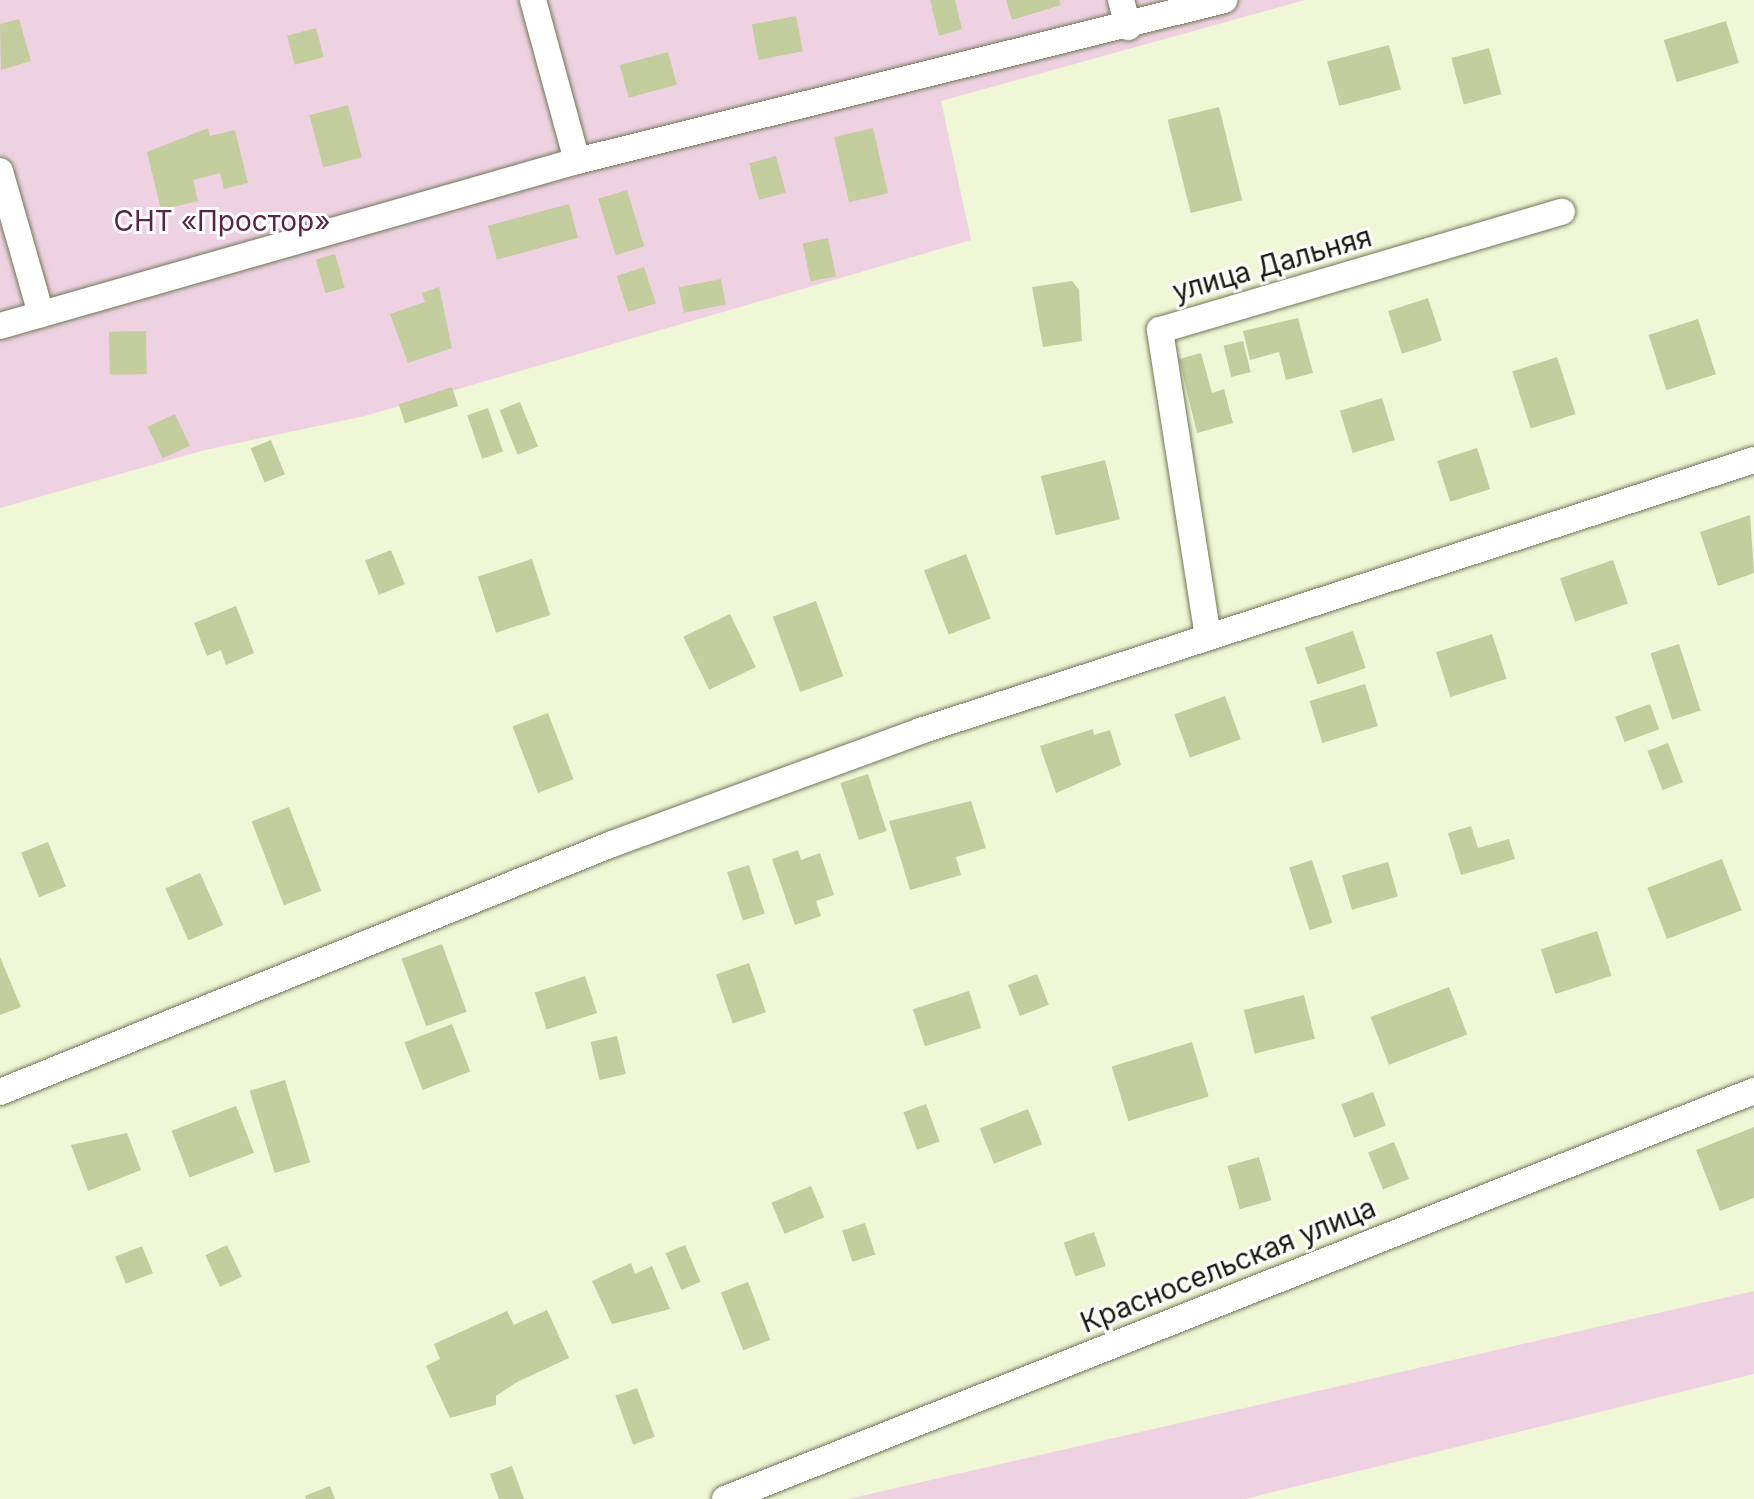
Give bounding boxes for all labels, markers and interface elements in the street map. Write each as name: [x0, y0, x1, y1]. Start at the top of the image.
park label: СНТ «Простор»: [113, 204, 331, 238]
street label: улица Дальняя: [1169, 220, 1375, 308]
street label: Красносельская улица: [1076, 1190, 1380, 1340]

